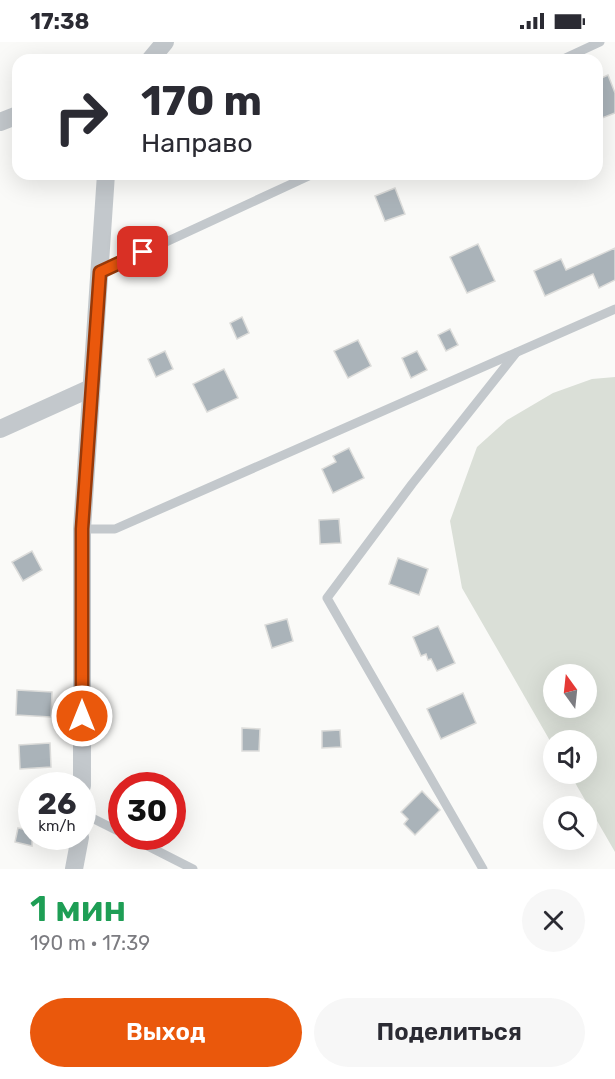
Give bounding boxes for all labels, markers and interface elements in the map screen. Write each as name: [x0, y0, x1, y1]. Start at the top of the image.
text: 17:38: [30, 8, 89, 35]
text: 170 m: [141, 76, 262, 126]
icon: right: [42, 78, 120, 156]
text: Направо: [141, 127, 253, 159]
pin: [117, 226, 168, 277]
icon: arrive: [126, 235, 159, 268]
north arrow: [543, 664, 597, 718]
map controls: [543, 664, 597, 850]
position arrow: [50, 684, 114, 748]
button: sound: [543, 730, 597, 784]
speed limit sign: 30: [108, 772, 186, 850]
text: 26: [37, 786, 77, 822]
button: search: [543, 796, 597, 850]
text: km/h: [38, 817, 76, 835]
text: 1 мин: [30, 887, 126, 930]
button: close: [522, 889, 585, 952]
text: 190 m · 17:39: [30, 931, 150, 955]
button: Выход: [30, 998, 302, 1067]
button: Поделиться: [314, 998, 585, 1067]

